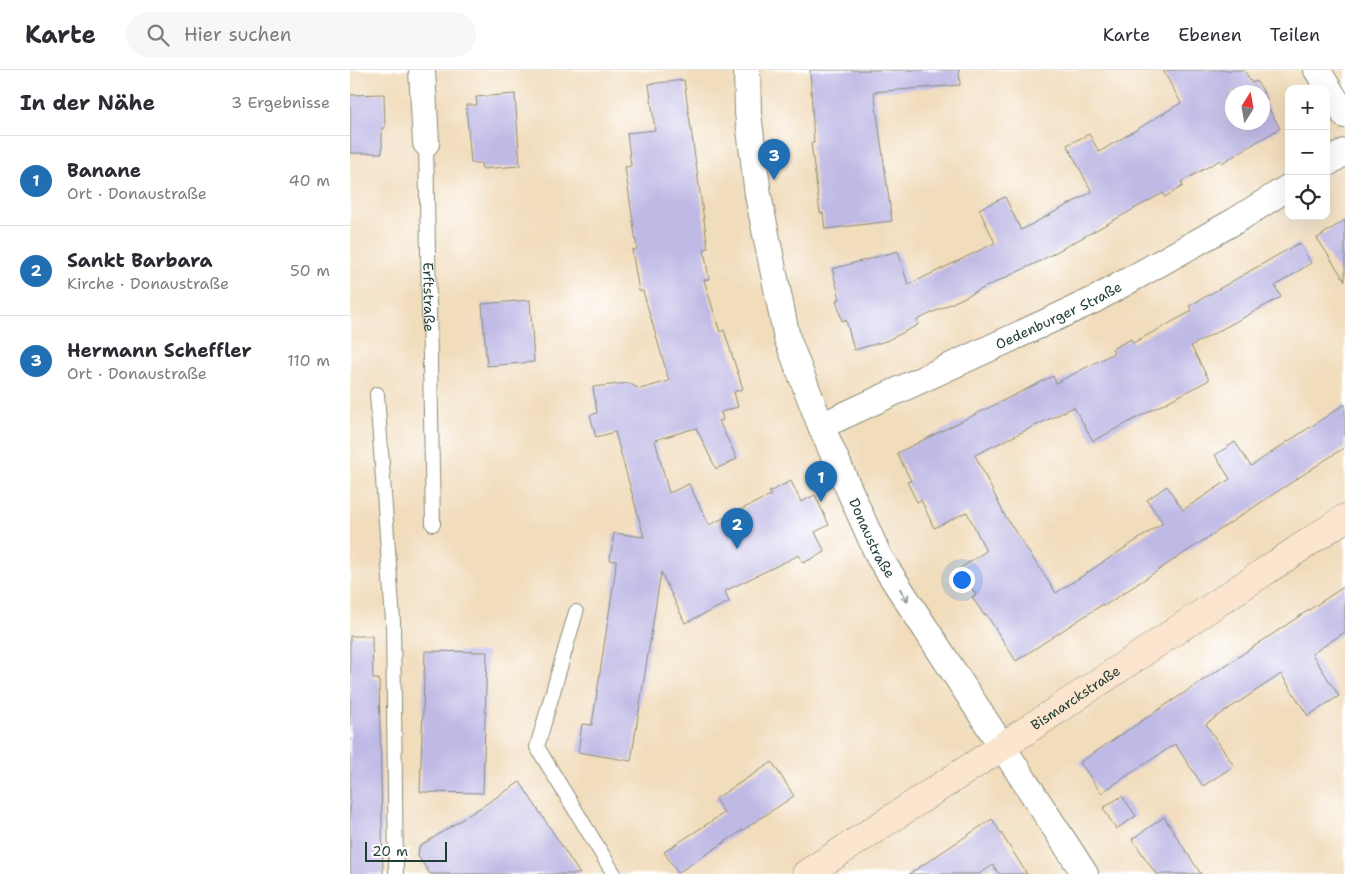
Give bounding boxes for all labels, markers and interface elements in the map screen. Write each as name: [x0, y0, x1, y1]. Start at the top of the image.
search box: [126, 12, 476, 57]
text: Karte: [25, 19, 96, 51]
icon: search: [144, 21, 172, 49]
text: Hier suchen: [184, 22, 291, 47]
text: Karte: [1103, 23, 1150, 47]
text: Ebenen: [1178, 23, 1242, 47]
text: Teilen: [1270, 23, 1320, 47]
north arrow: [1225, 85, 1270, 130]
map controls: [1285, 85, 1330, 220]
button: +: [1285, 85, 1330, 130]
text: In der Nähe: [20, 89, 155, 117]
text: 3 Ergebnisse: [231, 92, 330, 113]
button: −: [1285, 130, 1330, 175]
pin: 3: [758, 139, 790, 180]
text: Banane: [67, 158, 141, 183]
text: 1: [32, 170, 40, 191]
text: 40 m: [288, 170, 330, 191]
button: locate: [1285, 175, 1330, 220]
text: Ort · Donaustraße: [67, 183, 207, 204]
text: Sankt Barbara: [67, 248, 212, 273]
text: 2: [30, 260, 42, 281]
text: 50 m: [290, 260, 330, 281]
street label: Erftstraße: [419, 262, 438, 332]
text: Kirche · Donaustraße: [67, 273, 229, 294]
street label: Oedenburger Straße: [992, 277, 1125, 353]
text: Hermann Scheffler: [67, 338, 252, 363]
text: 3: [30, 350, 42, 371]
text: 110 m: [287, 350, 330, 371]
text: Ort · Donaustraße: [67, 363, 207, 384]
pin: 1: [805, 461, 837, 502]
street label: Donaustraße: [845, 495, 899, 581]
pin: 2: [721, 508, 753, 549]
your location: [949, 567, 975, 593]
one-way arrow: [899, 588, 909, 602]
street label: Bismarckstraße: [1027, 661, 1124, 734]
scale bar: [365, 839, 448, 862]
text: 20 m: [372, 842, 408, 860]

